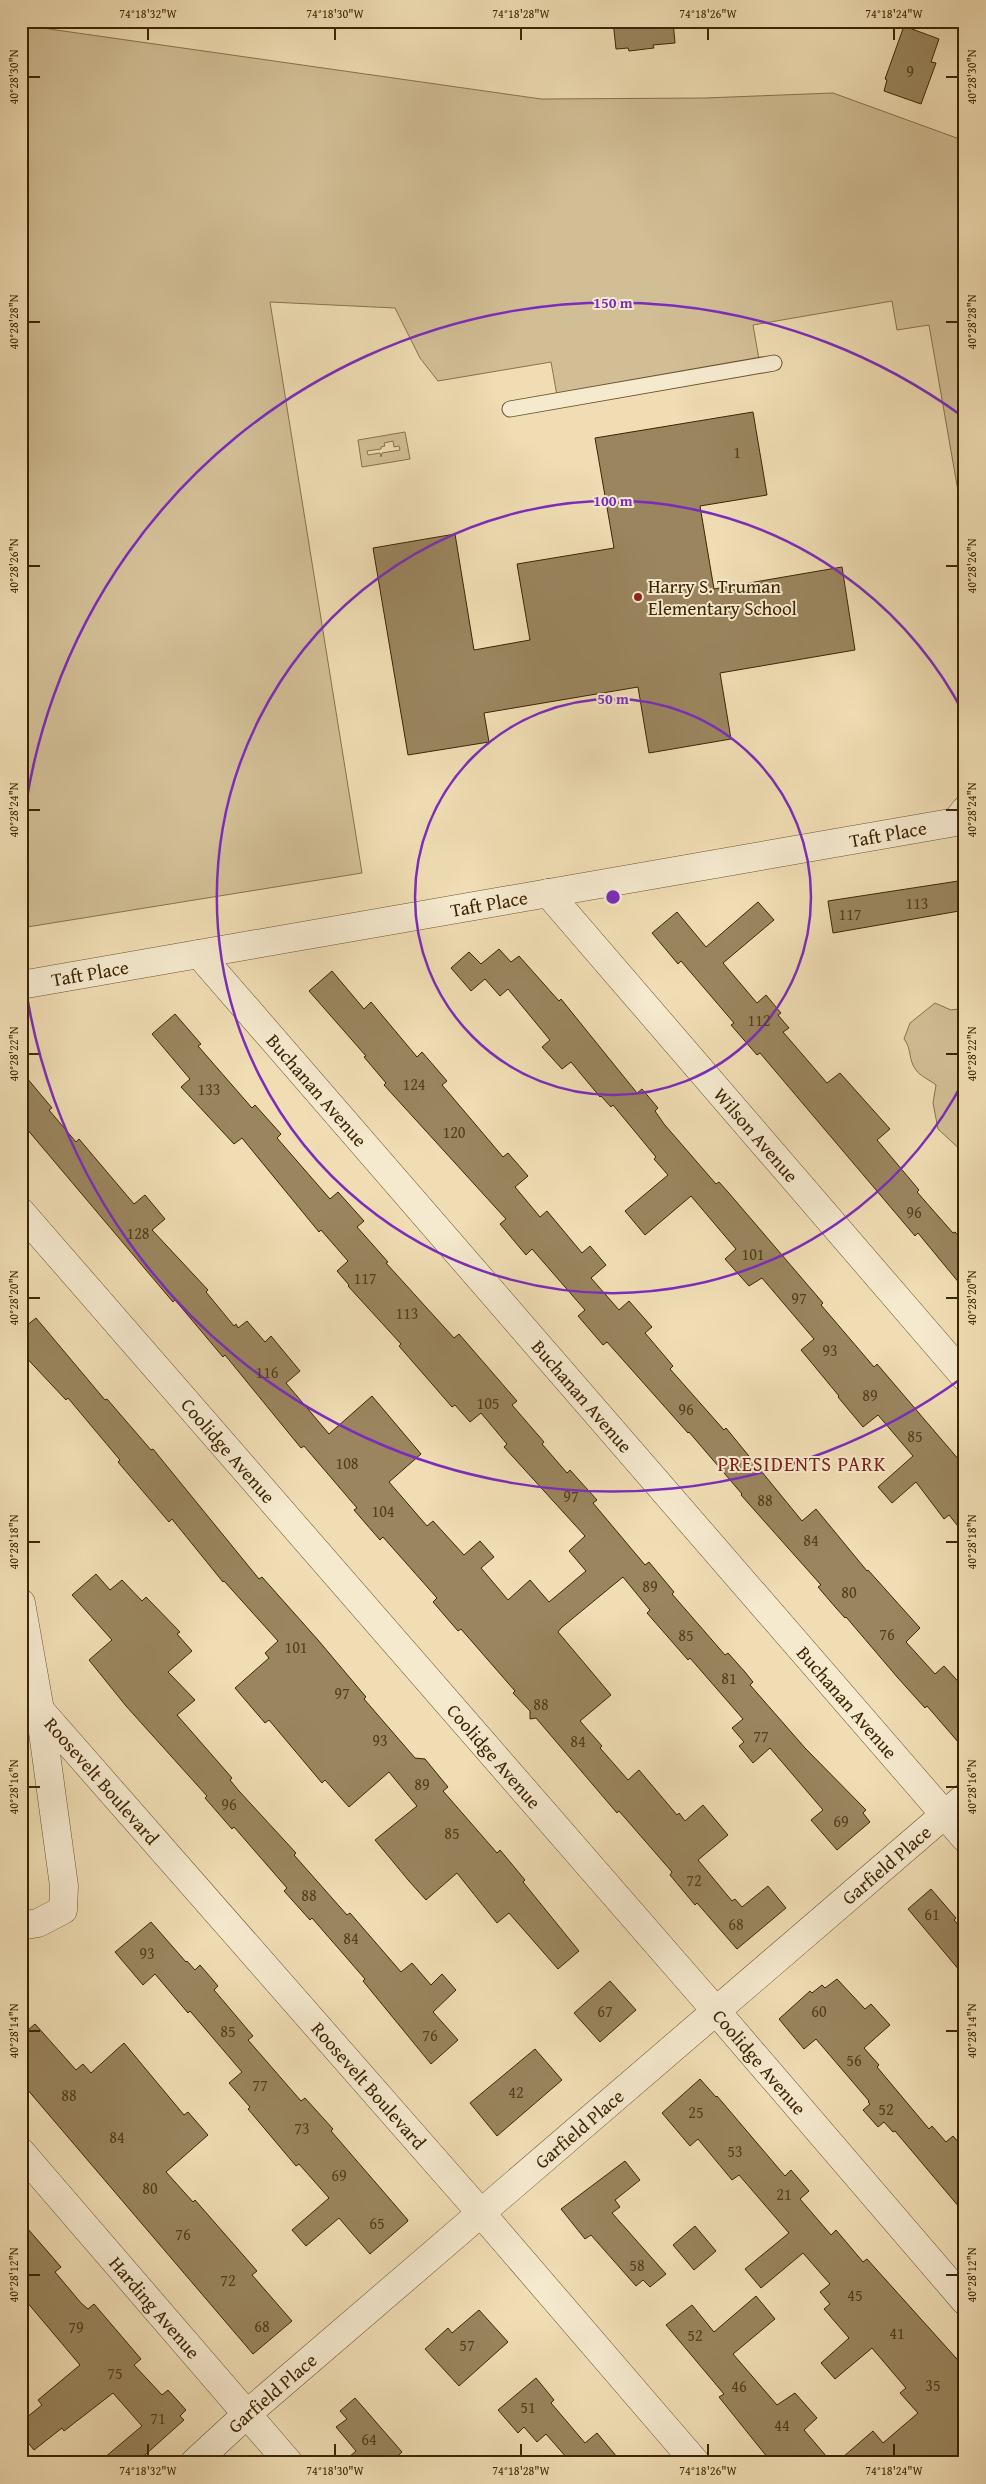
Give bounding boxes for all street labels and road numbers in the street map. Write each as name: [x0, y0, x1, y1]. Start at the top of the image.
street label: Taft Place: [847, 813, 929, 854]
street label: Taft Place: [448, 883, 530, 924]
street label: Taft Place: [49, 952, 131, 993]
street label: Buchanan Avenue: [260, 1027, 374, 1153]
street label: Wilson Avenue: [707, 1081, 805, 1188]
street label: Buchanan Avenue: [525, 1333, 639, 1459]
street label: Coolidge Avenue: [175, 1392, 282, 1509]
street label: Buchanan Avenue: [790, 1639, 904, 1765]
street label: Coolidge Avenue: [440, 1697, 548, 1815]
street label: Roosevelt Boulevard: [38, 1711, 166, 1851]
street label: Garfield Place: [835, 1818, 937, 1911]
street label: Coolidge Avenue: [706, 2003, 813, 2121]
street label: Roosevelt Boulevard: [305, 2015, 433, 2156]
street label: Garfield Place: [528, 2082, 630, 2175]
street label: Harding Avenue: [103, 2250, 207, 2365]
street label: Garfield Place: [221, 2346, 323, 2439]

